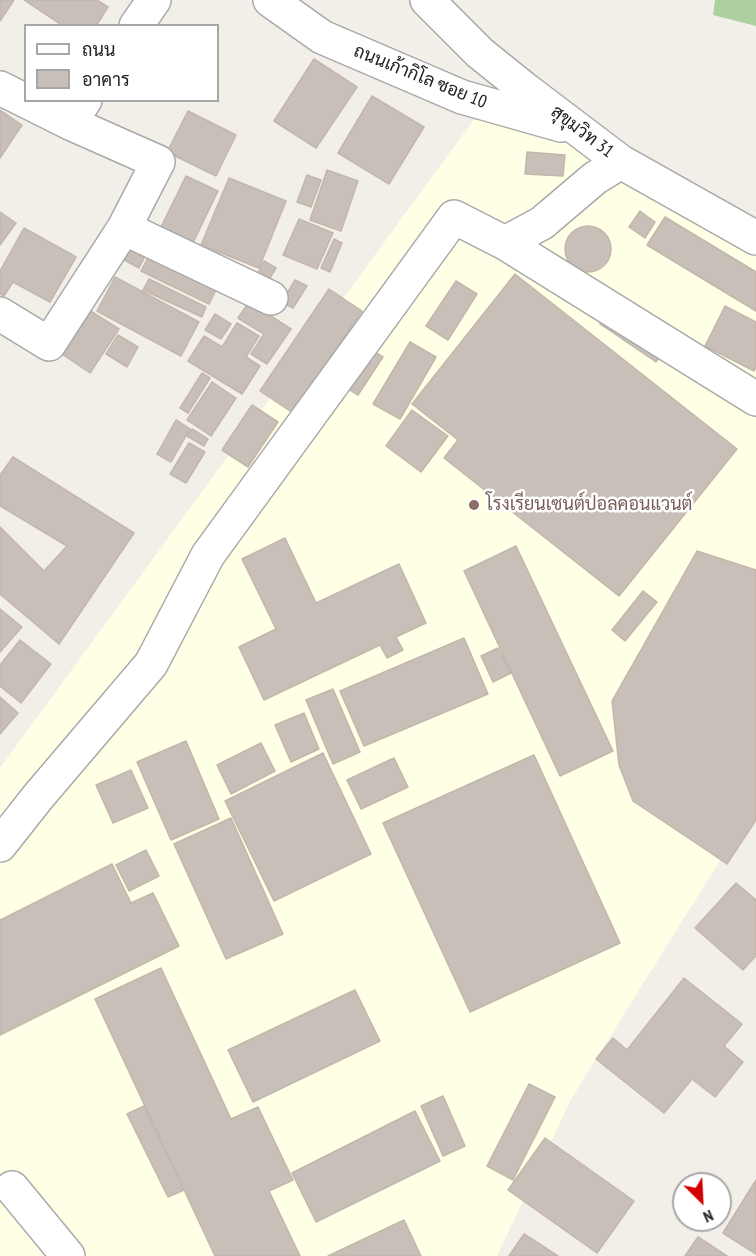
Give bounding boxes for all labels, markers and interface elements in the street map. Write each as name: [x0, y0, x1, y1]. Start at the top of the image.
legend: [24, 24, 219, 102]
text: ถนน: [82, 38, 115, 61]
street label: ถนนเก้ากิโล ซอย 10: [350, 40, 490, 114]
text: อาคาร: [82, 68, 130, 91]
street label: สุขุมวิท 31: [546, 101, 618, 163]
place label: โรงเรียนเซนต์ปอลคอนแวนต์: [486, 494, 693, 516]
marker: โรงเรียนเซนต์ปอลคอนแวนต์: [467, 498, 481, 512]
north arrow: [672, 1172, 732, 1232]
text: N: [701, 1206, 717, 1228]

